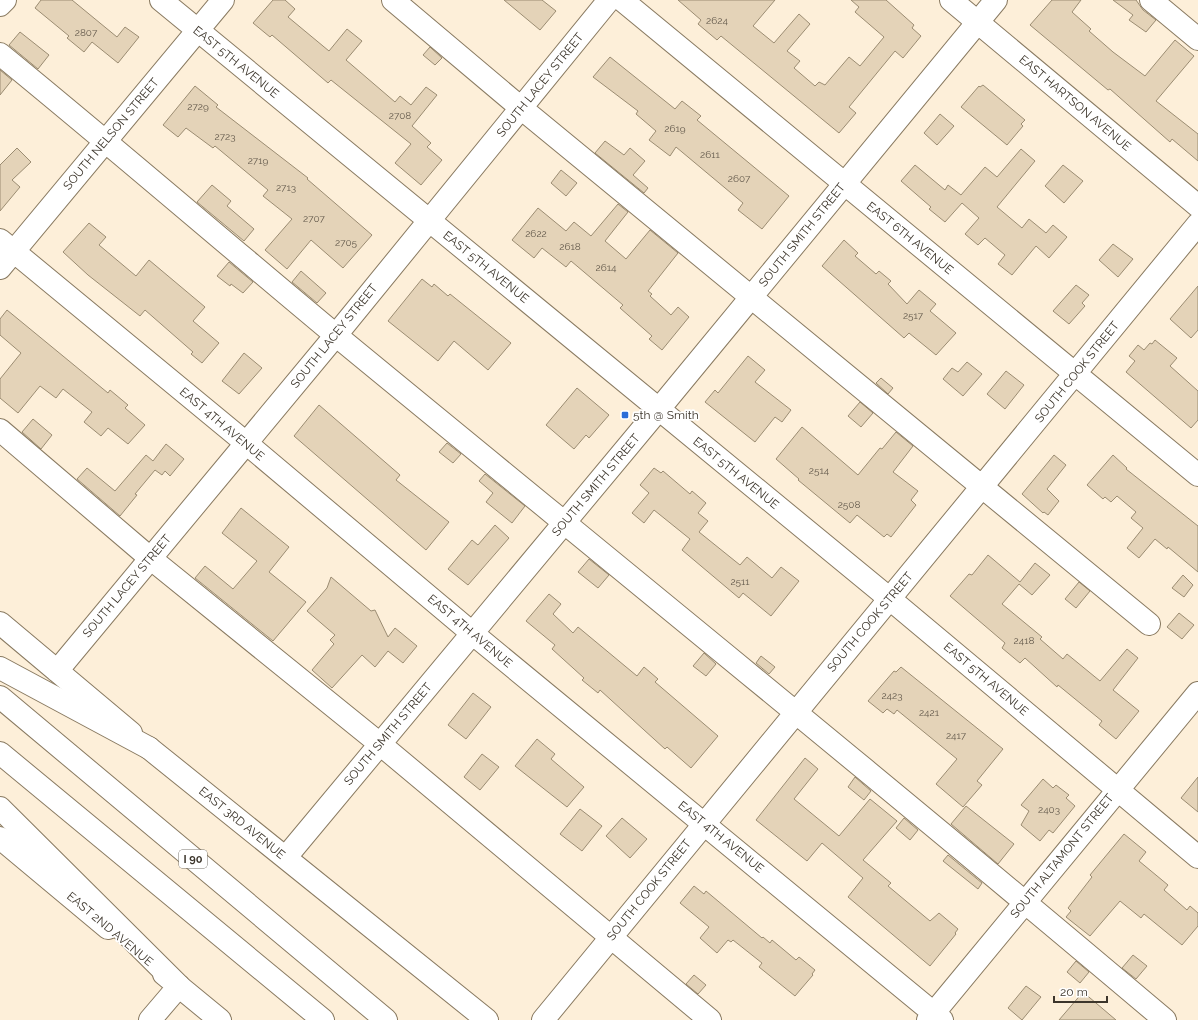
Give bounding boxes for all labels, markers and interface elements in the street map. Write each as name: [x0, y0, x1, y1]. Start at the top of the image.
house number: 2624: [706, 15, 728, 26]
street label: EAST 5TH AVENUE: [190, 23, 282, 101]
house number: 2807: [75, 27, 98, 38]
street label: SOUTH LACEY STREET: [494, 30, 587, 140]
street label: EAST HARTSON AVENUE: [1016, 52, 1134, 154]
street label: SOUTH NELSON STREET: [60, 75, 162, 193]
house number: 2729: [187, 101, 209, 112]
house number: 2708: [389, 110, 411, 121]
house number: 2619: [664, 123, 686, 134]
house number: 2723: [214, 131, 236, 142]
house number: 2611: [700, 149, 721, 160]
house number: 2719: [248, 155, 268, 166]
house number: 2607: [728, 173, 751, 184]
street label: SOUTH SMITH STREET: [756, 180, 848, 290]
house number: 2713: [276, 182, 296, 193]
street label: EAST 6TH AVENUE: [864, 199, 956, 277]
house number: 2707: [303, 213, 326, 224]
street label: EAST 5TH AVENUE: [440, 228, 532, 306]
house number: 2622: [525, 228, 547, 239]
house number: 2705: [335, 237, 358, 248]
house number: 2618: [559, 241, 581, 252]
house number: 2614: [596, 262, 617, 273]
street label: SOUTH LACEY STREET: [288, 281, 381, 391]
house number: 2517: [903, 310, 924, 321]
street label: SOUTH COOK STREET: [1032, 318, 1122, 425]
street label: EAST 4TH AVENUE: [177, 385, 267, 463]
place label: 5th @ Smith: [633, 408, 699, 422]
marker: 5th @ Smith: [620, 410, 630, 420]
street label: SOUTH SMITH STREET: [549, 431, 643, 539]
street label: EAST 5TH AVENUE: [690, 434, 782, 512]
house number: 2514: [809, 465, 830, 476]
house number: 2508: [838, 499, 860, 510]
street label: SOUTH LACEY STREET: [80, 531, 174, 640]
street label: SOUTH COOK STREET: [824, 569, 916, 675]
house number: 2511: [730, 576, 750, 587]
street label: EAST 4TH AVENUE: [425, 592, 515, 670]
house number: 2418: [1014, 635, 1035, 646]
street label: EAST 5TH AVENUE: [941, 640, 1031, 718]
street label: SOUTH SMITH STREET: [341, 680, 435, 788]
house number: 2423: [881, 690, 903, 701]
house number: 2421: [919, 707, 940, 718]
house number: 2417: [946, 730, 967, 741]
street label: EAST 3RD AVENUE: [196, 784, 288, 862]
street label: SOUTH ALTAMONT STREET: [1008, 791, 1117, 921]
street label: EAST 4TH AVENUE: [675, 798, 767, 876]
house number: 2403: [1038, 804, 1060, 815]
street label: SOUTH COOK STREET: [604, 836, 694, 943]
road number: I 90: [179, 850, 207, 868]
street label: EAST 2ND AVENUE: [64, 889, 156, 969]
scale bar: [1054, 978, 1107, 1004]
text: 20 m: [1060, 985, 1088, 999]

